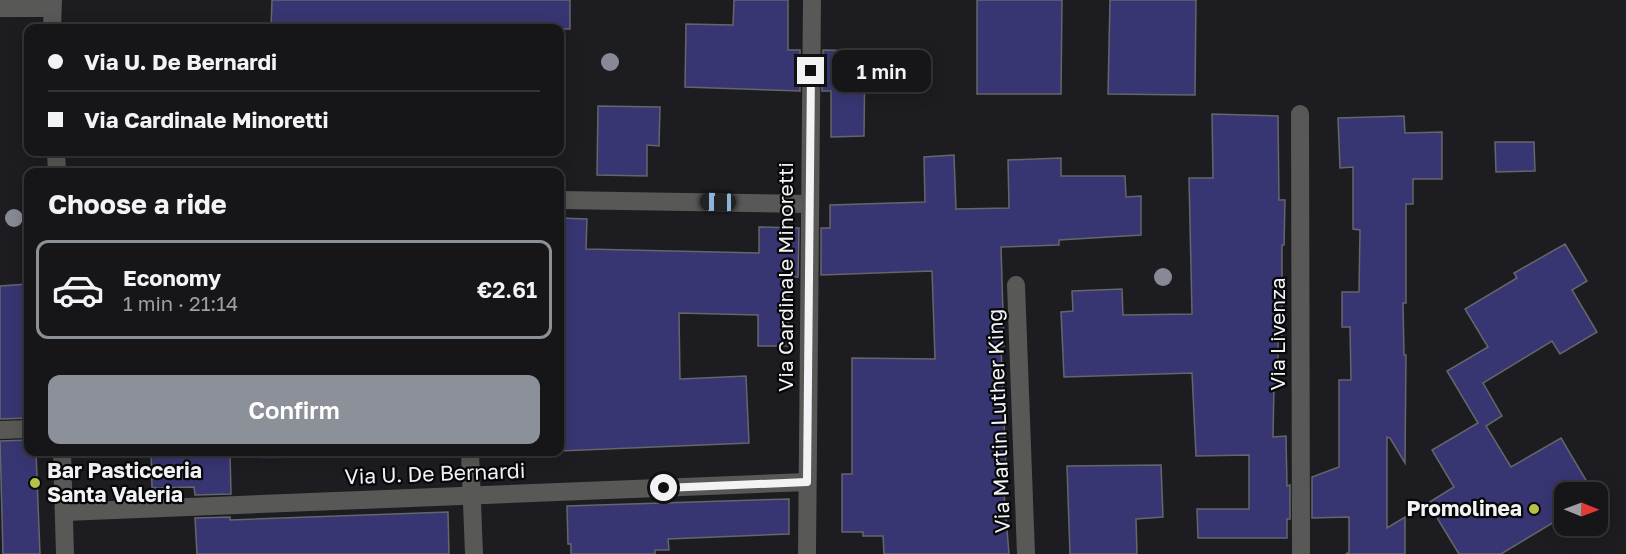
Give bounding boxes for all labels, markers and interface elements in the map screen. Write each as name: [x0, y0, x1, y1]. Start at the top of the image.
text: Via U. De Bernardi: [84, 48, 277, 75]
callout: 1 min: [832, 50, 931, 92]
route end: [797, 57, 824, 84]
text: 1 min: [856, 59, 907, 83]
text: Via Cardinale Minoretti: [84, 106, 329, 133]
street label: Via Cardinale Minoretti: [772, 162, 798, 392]
text: Choose a ride: [48, 188, 227, 220]
car: [700, 193, 736, 211]
icon: car: [51, 263, 105, 317]
text: Economy: [123, 264, 221, 291]
text: €2.61: [477, 276, 537, 303]
street label: Via Livenza: [1264, 277, 1290, 391]
text: 1 min · 21:14: [123, 291, 238, 315]
street label: Via Martin Luther King: [981, 308, 1015, 534]
button: Confirm: [48, 375, 540, 444]
place label: Bar Pasticceria Santa Valeria: [47, 457, 202, 507]
street label: Via U. De Bernardi: [344, 457, 526, 489]
route start: [650, 474, 677, 501]
marker: Bar Pasticceria Santa Valeria: [28, 476, 42, 490]
north arrow: [1554, 482, 1608, 536]
map controls: [1554, 482, 1608, 536]
place label: Promolinea: [1406, 495, 1522, 521]
marker: Promolinea: [1527, 502, 1541, 516]

